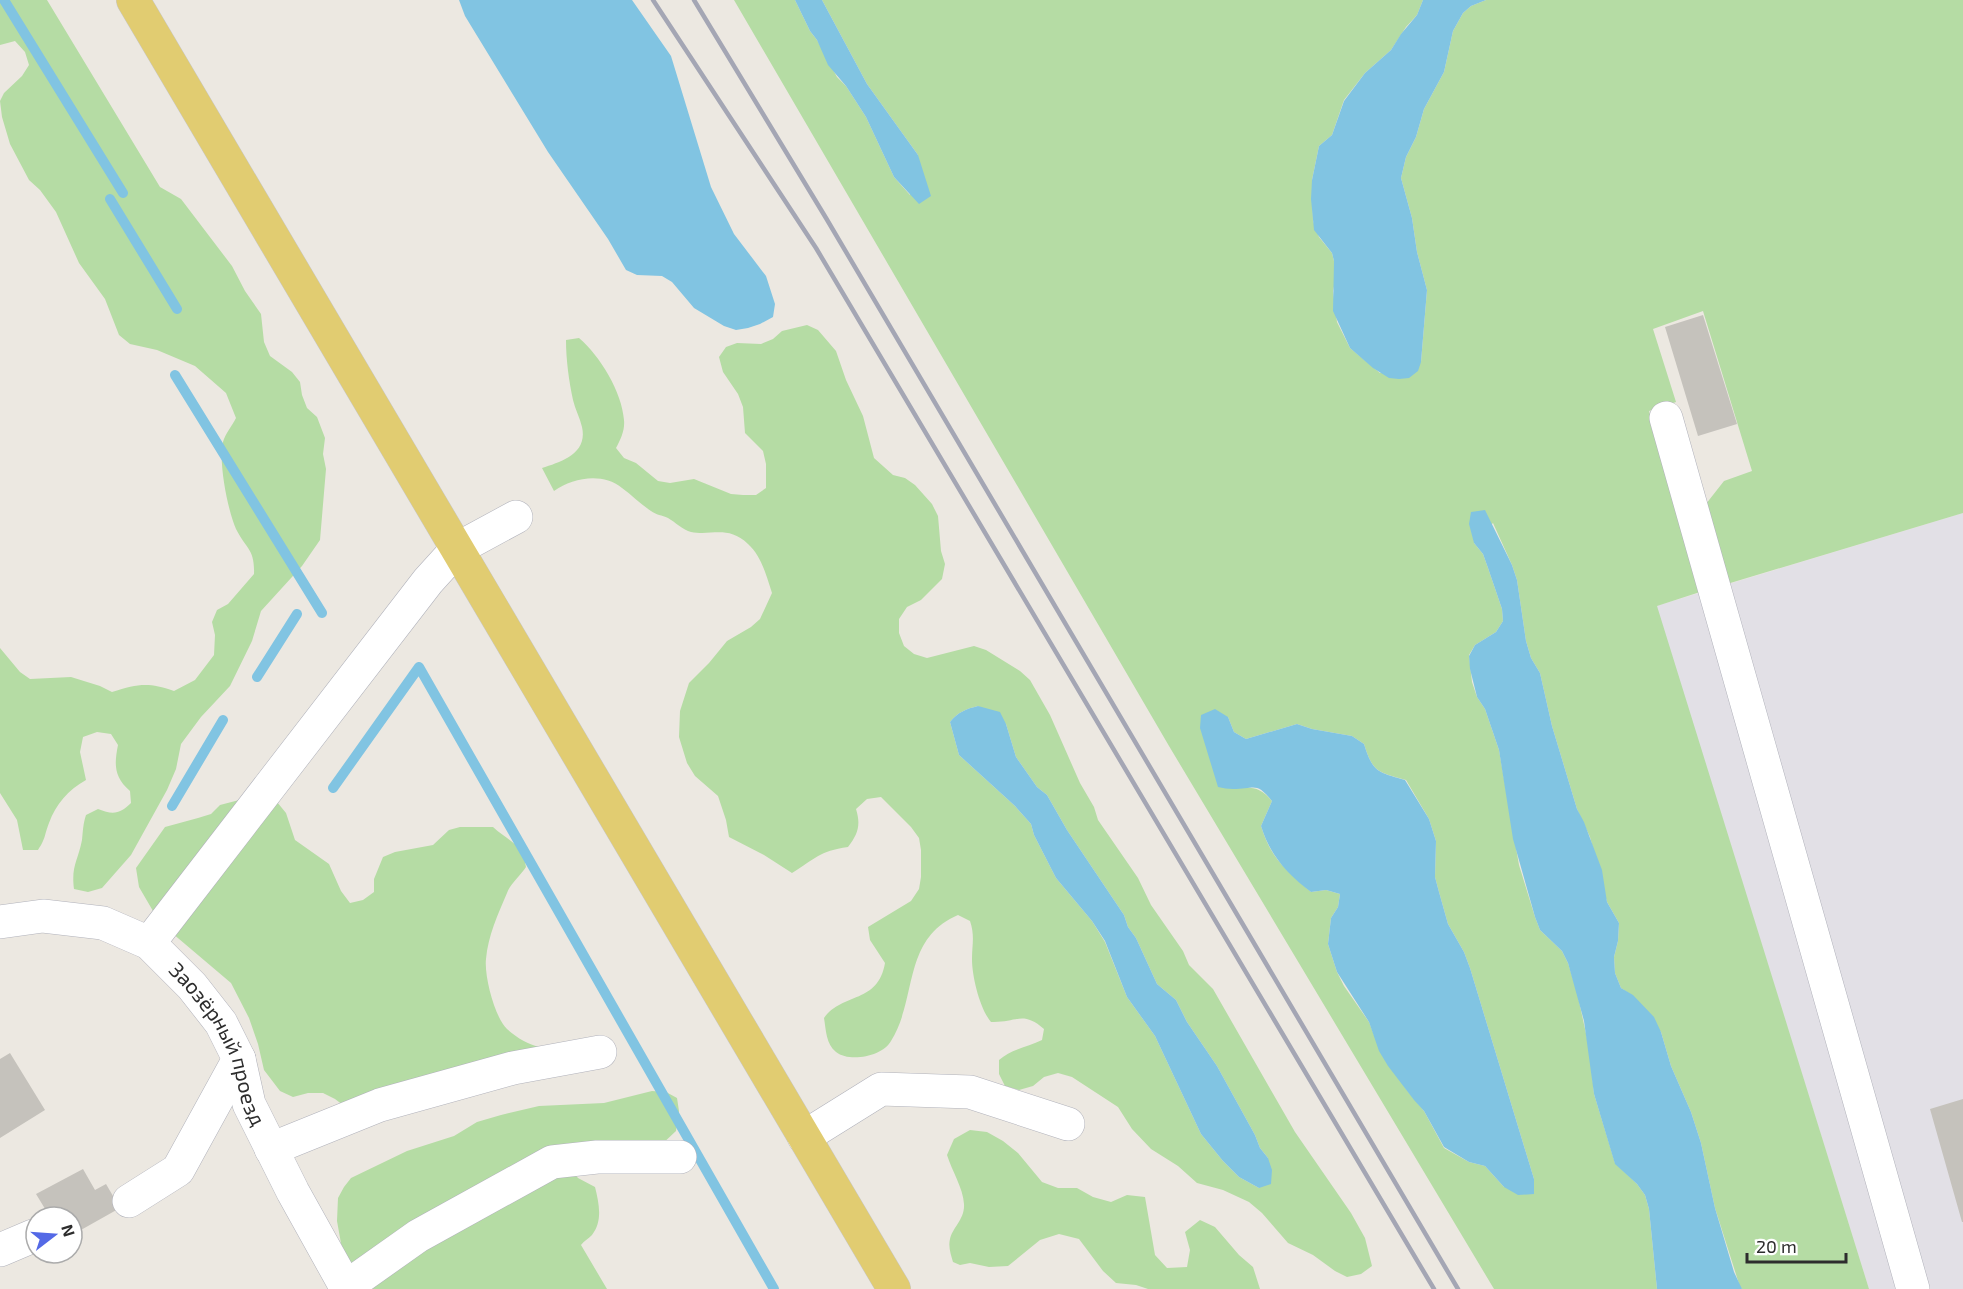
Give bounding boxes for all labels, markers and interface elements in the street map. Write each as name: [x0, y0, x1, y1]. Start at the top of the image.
street label: Заозёрный проезд: [165, 957, 272, 1129]
north arrow: [24, 1205, 84, 1265]
text: N: [58, 1222, 80, 1239]
scale bar: [1747, 1226, 1846, 1264]
text: 20 m: [1756, 1235, 1797, 1257]

